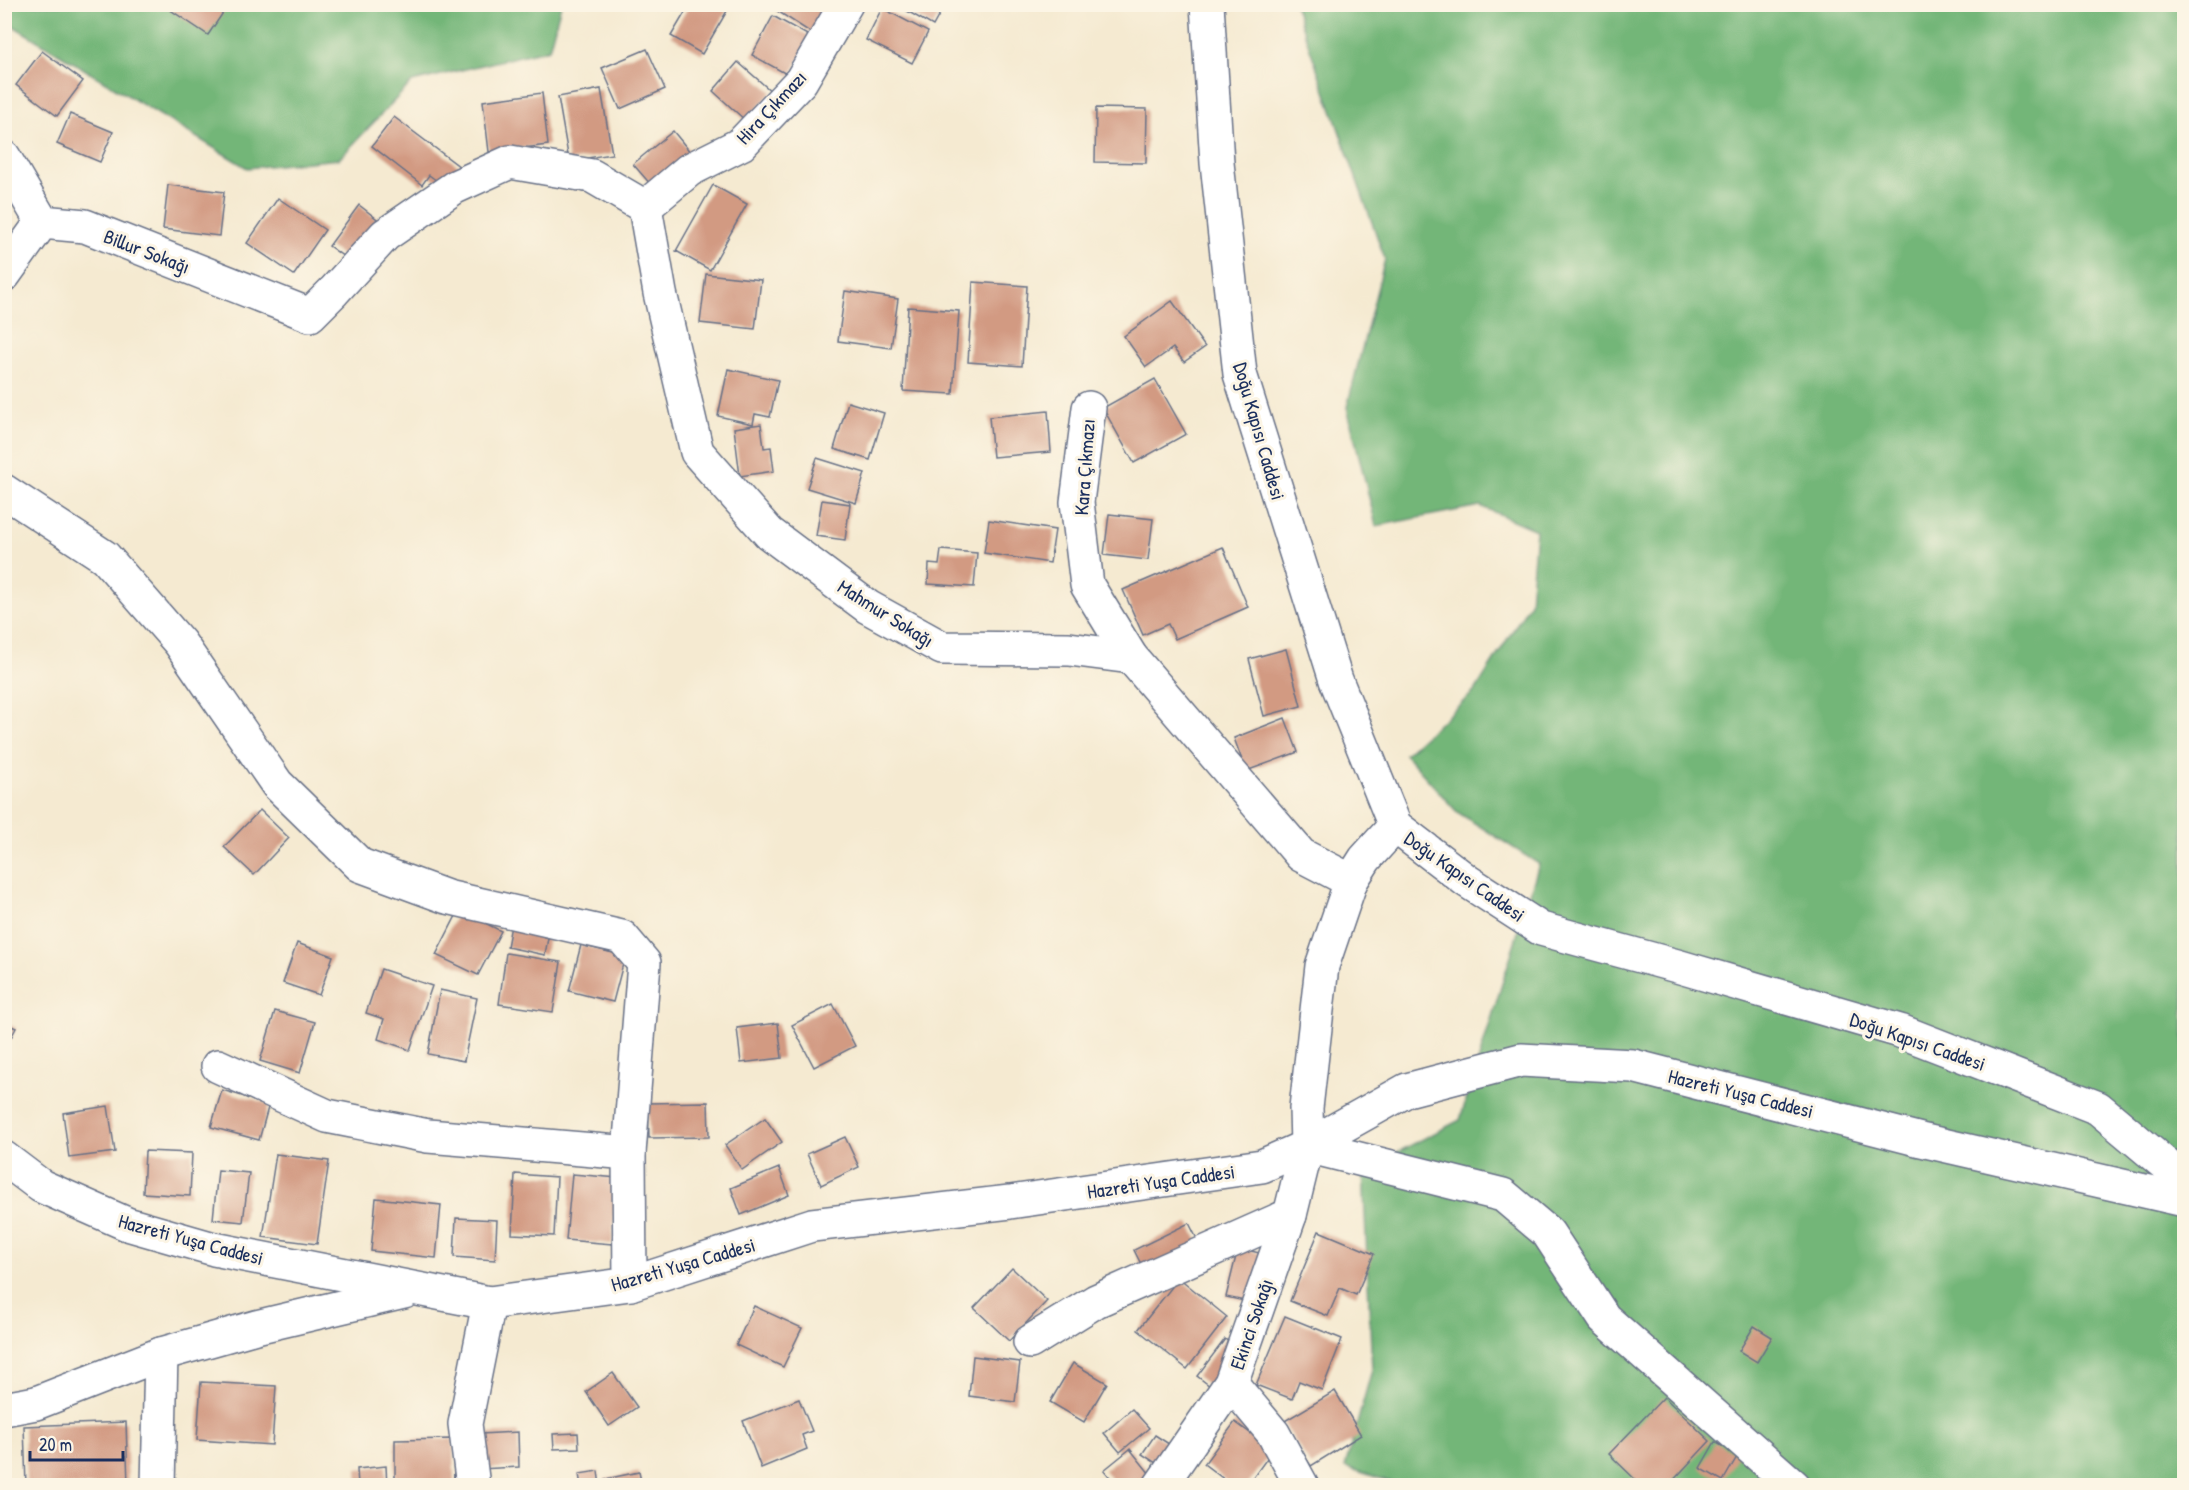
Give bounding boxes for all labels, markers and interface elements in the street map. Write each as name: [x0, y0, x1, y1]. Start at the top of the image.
street label: Hira Çıkmazı: [730, 64, 812, 150]
street label: Billur Sokağı: [100, 222, 194, 280]
street label: Doğu Kapısı Caddesi: [1227, 359, 1293, 503]
street label: Kara Çıkmazı: [1067, 418, 1101, 516]
street label: Mahmur Sokağı: [833, 573, 939, 653]
street label: Doğu Kapısı Caddesi: [1399, 824, 1531, 928]
street label: Doğu Kapısı Caddesi: [1847, 1005, 1989, 1077]
street label: Hazreti Yuşa Caddesi: [1665, 1062, 1817, 1124]
street label: Hazreti Yuşa Caddesi: [1085, 1157, 1237, 1205]
street label: Hazreti Yuşa Caddesi: [116, 1207, 266, 1271]
street label: Hazreti Yuşa Caddesi: [608, 1231, 758, 1297]
street label: Ekinci Sokağı: [1223, 1275, 1279, 1373]
scale bar: [30, 1424, 123, 1462]
text: 20 m: [39, 1432, 72, 1457]

